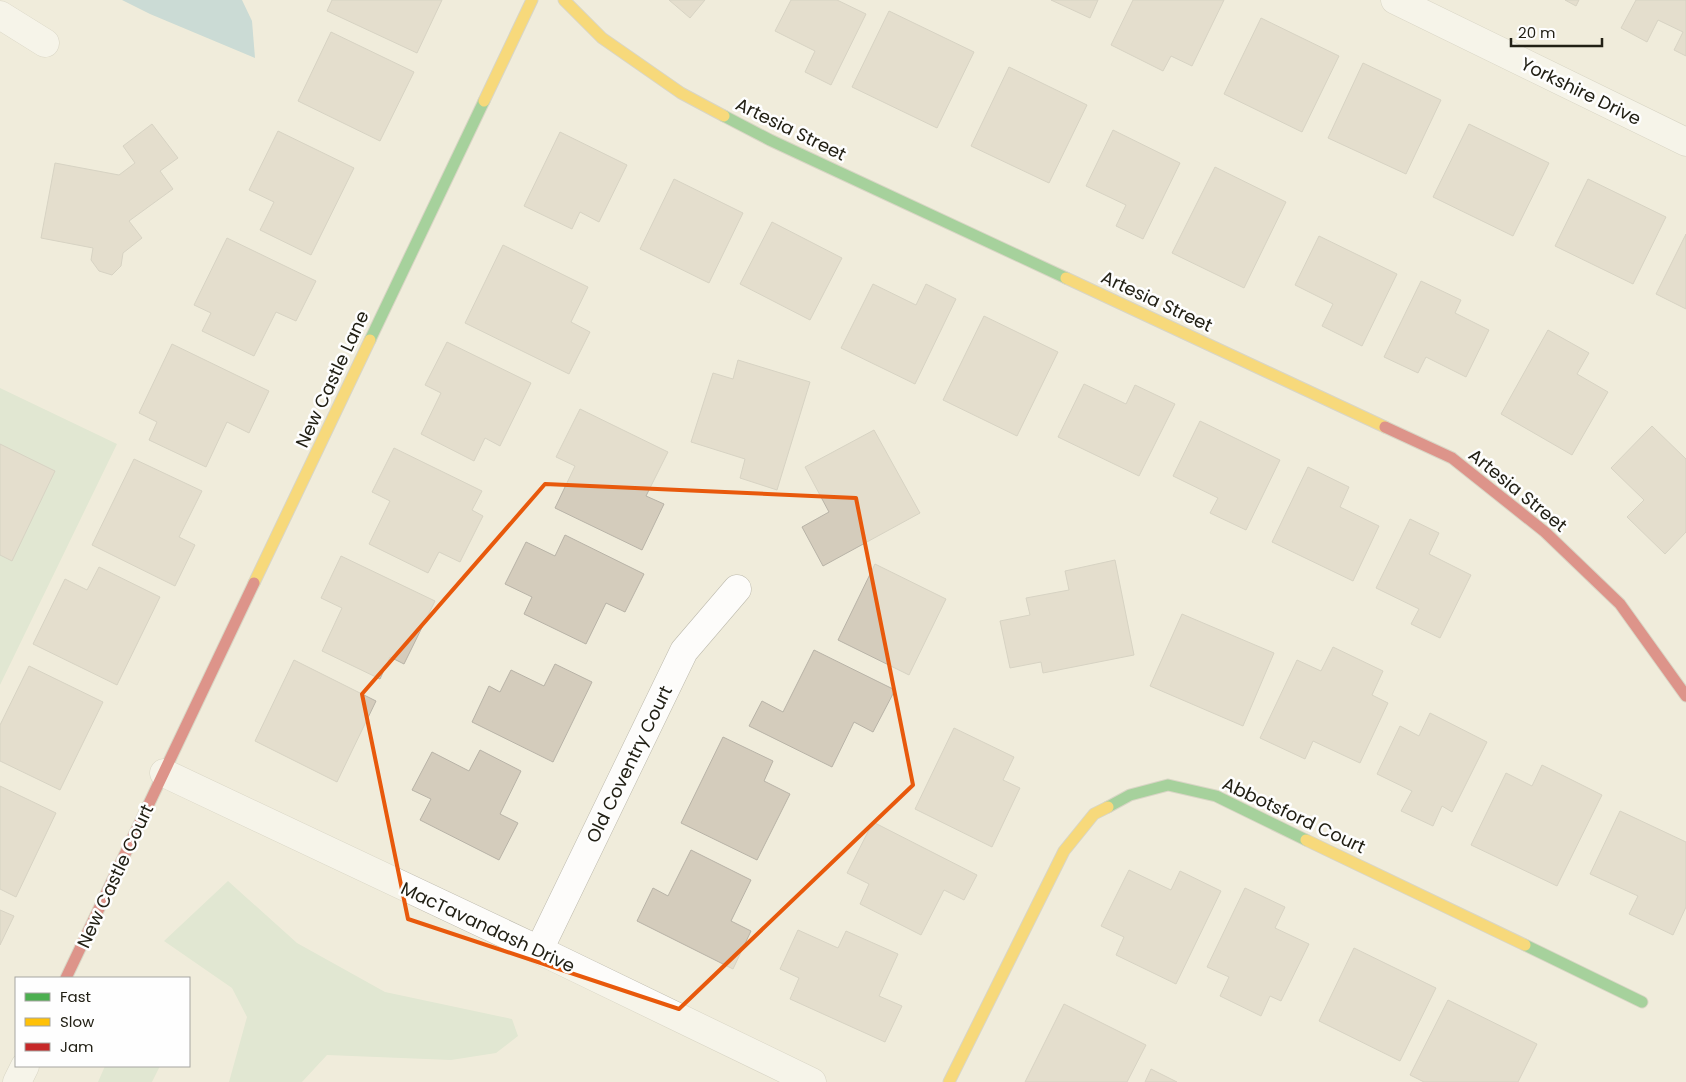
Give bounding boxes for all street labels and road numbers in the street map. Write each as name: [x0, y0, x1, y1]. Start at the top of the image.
street label: Yorkshire Drive: [1517, 51, 1645, 131]
street label: Artesia Street: [732, 91, 850, 167]
street label: Artesia Street: [1097, 264, 1217, 338]
street label: New Castle Lane: [289, 306, 375, 452]
street label: Artesia Street: [1463, 443, 1573, 537]
street label: Old Coventry Court: [580, 681, 678, 847]
street label: Abbotsford Court: [1218, 771, 1370, 859]
street label: New Castle Court: [71, 800, 159, 952]
street label: MacTavandash Drive: [397, 876, 579, 978]

